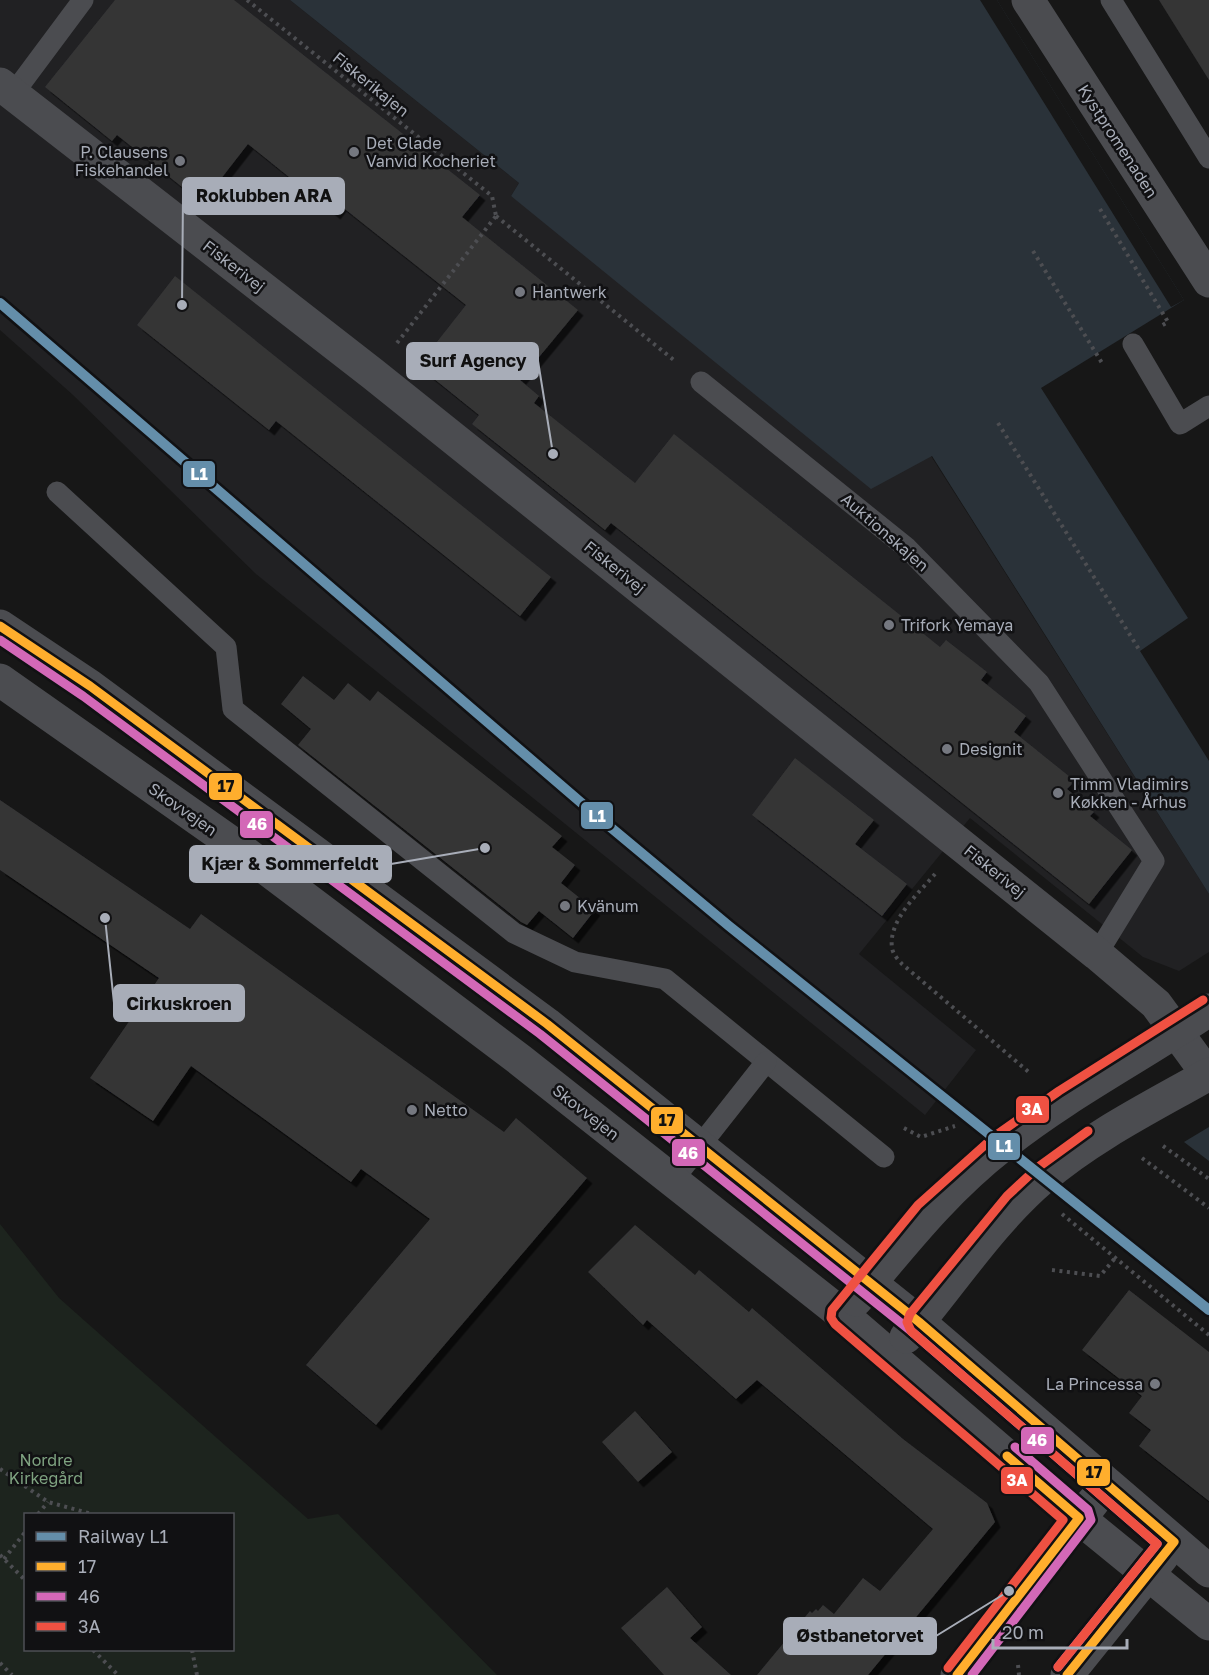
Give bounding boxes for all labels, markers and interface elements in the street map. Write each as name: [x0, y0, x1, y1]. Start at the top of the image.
street label: Fiskerikajen: [329, 47, 413, 121]
street label: Kystpromenaden: [1074, 81, 1162, 201]
place label: Det Glade Vanvid Kocheriet: [366, 133, 496, 171]
place label: P. Clausens Fiskehandel: [75, 142, 168, 180]
marker: Det Glade Vanvid Kocheriet: [347, 145, 361, 159]
marker: P. Clausens Fiskehandel: [173, 154, 187, 168]
callout: Roklubben ARA: [183, 178, 344, 214]
text: Roklubben ARA: [196, 184, 332, 206]
street label: Fiskerivej: [199, 236, 269, 296]
place label: Hantwerk: [532, 282, 607, 302]
marker: Hantwerk: [513, 285, 527, 299]
callout: Surf Agency: [407, 343, 538, 379]
text: Surf Agency: [419, 349, 527, 371]
line badge: L1: [182, 460, 216, 488]
text: L1: [190, 464, 208, 484]
street label: Auktionskajen: [837, 489, 933, 575]
street label: Fiskerivej: [580, 536, 650, 598]
place label: Trifork Yemaya: [901, 615, 1013, 635]
marker: Trifork Yemaya: [882, 618, 896, 632]
place label: Designit: [959, 739, 1023, 759]
marker: Designit: [940, 742, 954, 756]
line badge: 17: [208, 772, 243, 801]
place label: Timm Vladimirs Køkken - Århus: [1070, 774, 1189, 812]
text: 17: [218, 776, 235, 796]
street label: Skovvejen: [145, 778, 221, 840]
marker: Timm Vladimirs Køkken - Århus: [1051, 786, 1065, 800]
line badge: L1: [580, 801, 614, 830]
text: L1: [588, 806, 606, 826]
line badge: 46: [239, 810, 274, 839]
text: 46: [247, 814, 267, 834]
street label: Fiskerivej: [960, 840, 1030, 902]
callout: Kjær & Sommerfeldt: [190, 846, 391, 882]
text: Kjær & Sommerfeldt: [201, 852, 379, 874]
place label: Kvänum: [577, 896, 639, 916]
marker: Kvänum: [558, 899, 572, 913]
callout: Cirkuskroen: [114, 985, 244, 1021]
text: Cirkuskroen: [126, 992, 232, 1014]
street label: Skovvejen: [549, 1080, 623, 1144]
line badge: 3A: [1015, 1095, 1050, 1124]
text: 3A: [1021, 1099, 1043, 1119]
place label: Netto: [424, 1100, 468, 1120]
marker: Netto: [405, 1103, 419, 1117]
line badge: 17: [650, 1106, 684, 1135]
text: 17: [659, 1110, 676, 1130]
line badge: L1: [987, 1132, 1021, 1161]
text: L1: [995, 1136, 1013, 1156]
line badge: 46: [671, 1138, 706, 1167]
text: 46: [678, 1143, 698, 1163]
place label: La Princessa: [1046, 1374, 1143, 1394]
marker: La Princessa: [1148, 1377, 1162, 1391]
line badge: 46: [1020, 1426, 1055, 1455]
text: 46: [1027, 1430, 1047, 1450]
park label: Nordre Kirkegård: [9, 1450, 83, 1488]
line badge: 17: [1076, 1458, 1111, 1487]
text: 17: [1086, 1462, 1103, 1482]
line badge: 3A: [1000, 1466, 1034, 1495]
text: 3A: [1006, 1470, 1028, 1490]
legend: [24, 1513, 234, 1651]
text: Railway L1: [78, 1525, 169, 1547]
text: 17: [78, 1555, 96, 1577]
text: 46: [78, 1585, 100, 1607]
scale bar: [993, 1612, 1126, 1650]
text: 3A: [78, 1615, 101, 1637]
callout: Østbanetorvet: [784, 1618, 936, 1654]
text: 20 m: [1002, 1621, 1044, 1643]
text: Østbanetorvet: [796, 1624, 924, 1646]

